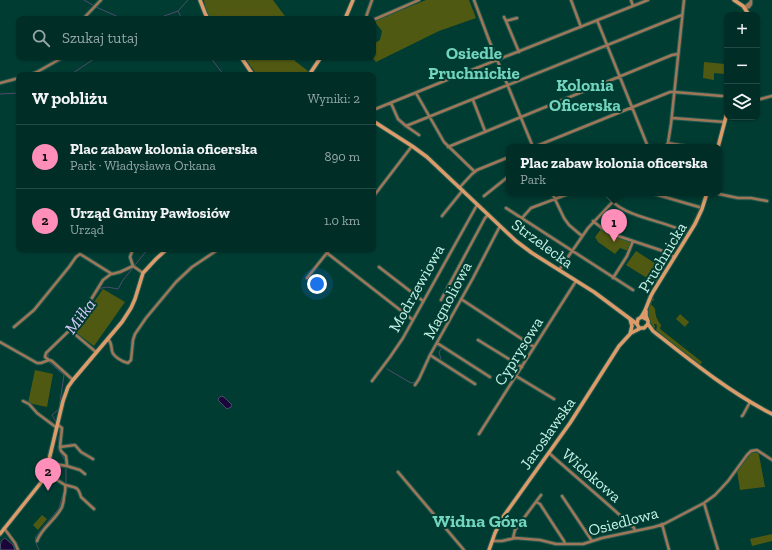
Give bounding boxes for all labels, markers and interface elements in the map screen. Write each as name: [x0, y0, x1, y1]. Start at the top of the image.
map controls: [724, 12, 760, 120]
button: +: [724, 12, 760, 48]
search box: [16, 16, 376, 60]
icon: search: [30, 27, 52, 49]
text: Szukaj tutaj: [62, 29, 138, 47]
district label: Osiedle Pruchnickie: [428, 43, 520, 83]
button: −: [724, 48, 760, 84]
district label: Kolonia Oficerska: [549, 75, 621, 115]
button: layers: [724, 84, 760, 120]
text: W pobliżu: [32, 88, 107, 108]
text: Wyniki: 2: [308, 91, 360, 106]
text: Plac zabaw kolonia oficerska: [70, 140, 257, 158]
popup: [506, 144, 722, 196]
text: 1: [42, 149, 48, 164]
text: 890 m: [324, 149, 360, 164]
text: Plac zabaw kolonia oficerska: [520, 154, 708, 172]
text: Park · Władysława Orkana: [70, 158, 216, 173]
text: Park: [520, 172, 546, 187]
text: Urząd Gminy Pawłosiów: [70, 204, 230, 222]
pin: 1: [601, 209, 627, 242]
text: 2: [42, 213, 48, 228]
text: 1.0 km: [324, 213, 360, 228]
street label: Strzelecka: [508, 215, 577, 272]
street label: Pruchnicka: [634, 219, 691, 296]
text: Urząd: [70, 222, 104, 237]
street label: Modrzewiowa: [385, 241, 448, 335]
street label: Magnoliowa: [419, 258, 476, 342]
your location: [307, 274, 327, 294]
water label: Miłka: [60, 294, 100, 338]
street label: Cyprysowa: [490, 313, 547, 389]
street label: Jarosławska: [516, 393, 579, 473]
street label: Widokowa: [558, 445, 625, 506]
pin: 2: [35, 458, 61, 491]
street label: Osiedlowa: [586, 503, 660, 540]
district label: Widna Góra: [433, 510, 527, 532]

